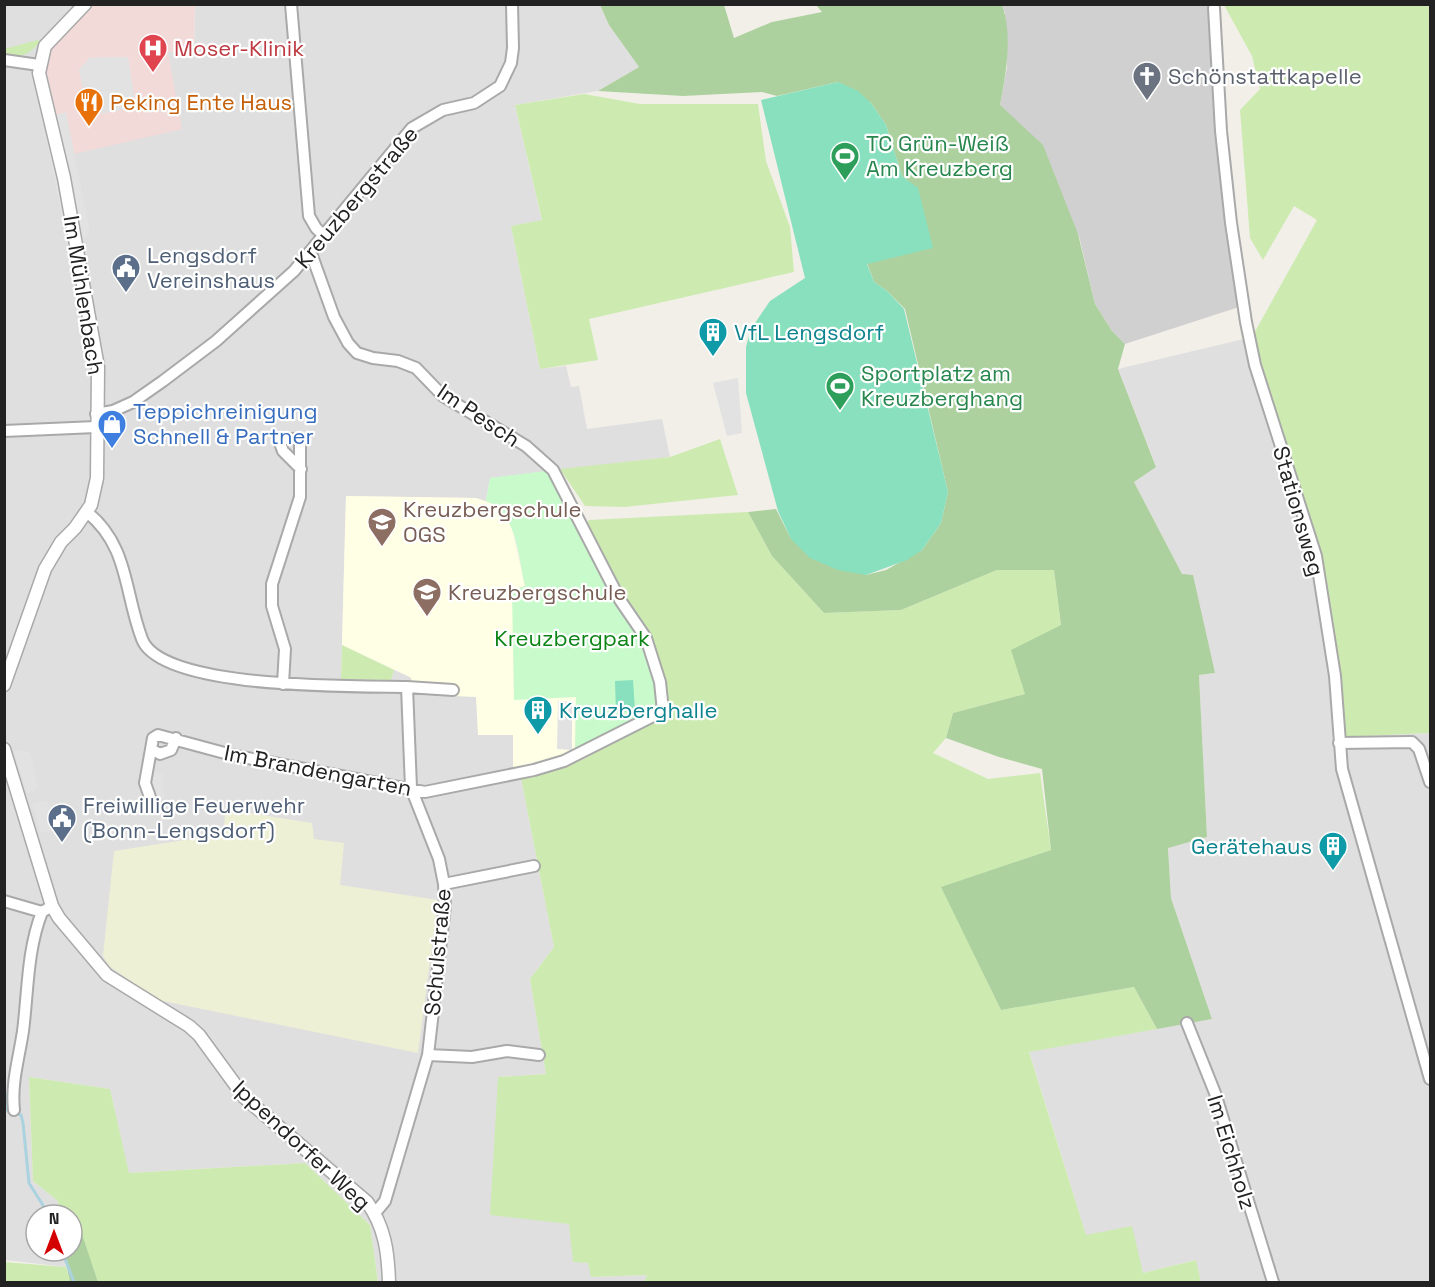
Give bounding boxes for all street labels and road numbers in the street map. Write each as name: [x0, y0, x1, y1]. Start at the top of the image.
street label: Kreuzbergstraße: [288, 120, 424, 274]
street label: Im Mühlenbach: [58, 213, 110, 377]
street label: Im Pesch: [432, 377, 526, 453]
street label: Stationsweg: [1267, 443, 1331, 579]
street label: Im Brandengarten: [222, 738, 414, 802]
street label: Schulstraße: [417, 887, 457, 1017]
street label: Ippendorfer Weg: [227, 1074, 377, 1216]
street label: Im Eichholz: [1201, 1091, 1263, 1213]

